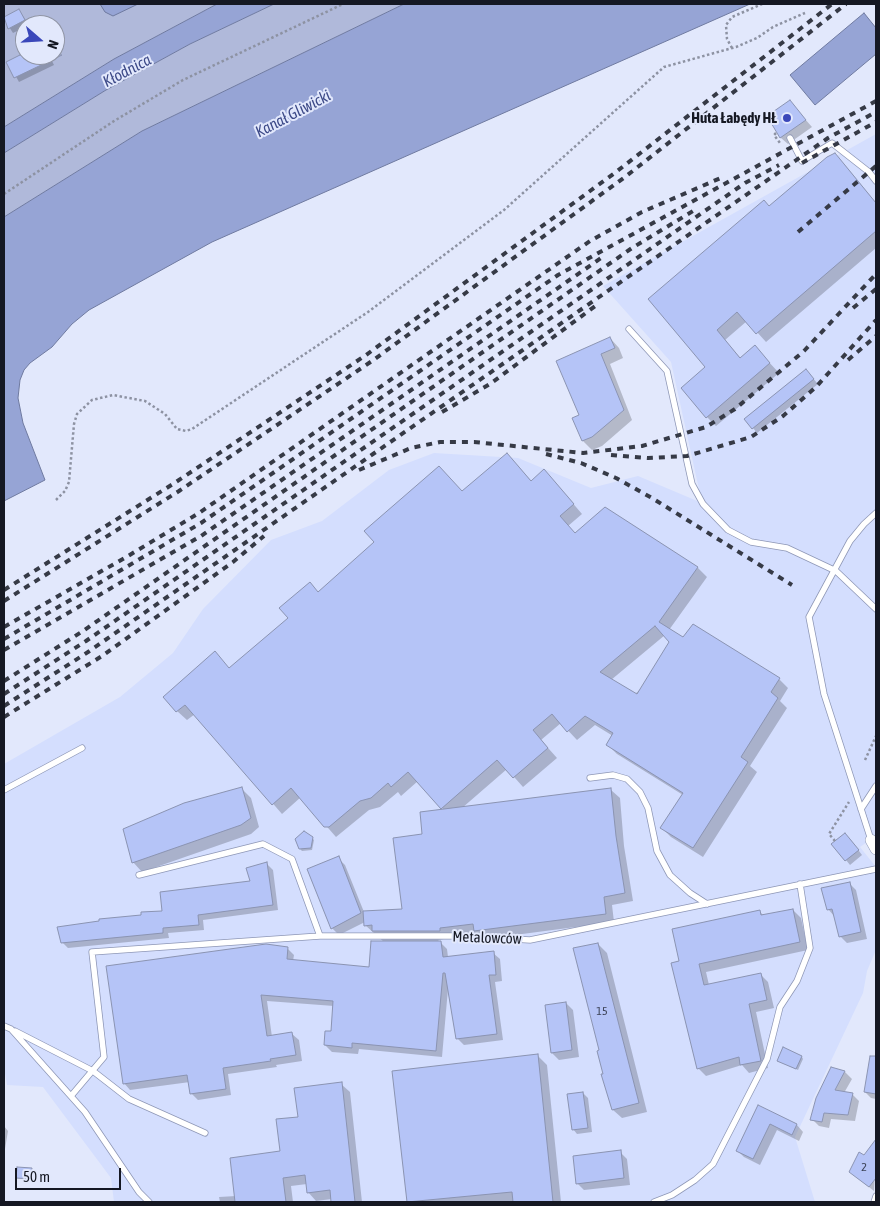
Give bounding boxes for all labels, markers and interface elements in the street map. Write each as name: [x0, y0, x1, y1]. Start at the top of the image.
north arrow: [15, 15, 65, 65]
text: N: [44, 38, 62, 51]
water label: Kłodnica: [100, 50, 154, 92]
water label: Kanał Gliwicki: [252, 86, 334, 142]
place label: Huta Łabędy HŁ: [691, 109, 777, 127]
marker: Huta Łabędy HŁ: [781, 112, 793, 124]
street label: Metalowców: [452, 928, 522, 948]
house number: 15: [596, 1004, 608, 1018]
scale bar: [18, 1158, 124, 1190]
house number: 2: [861, 1160, 867, 1174]
text: 50 m: [23, 1168, 50, 1185]

